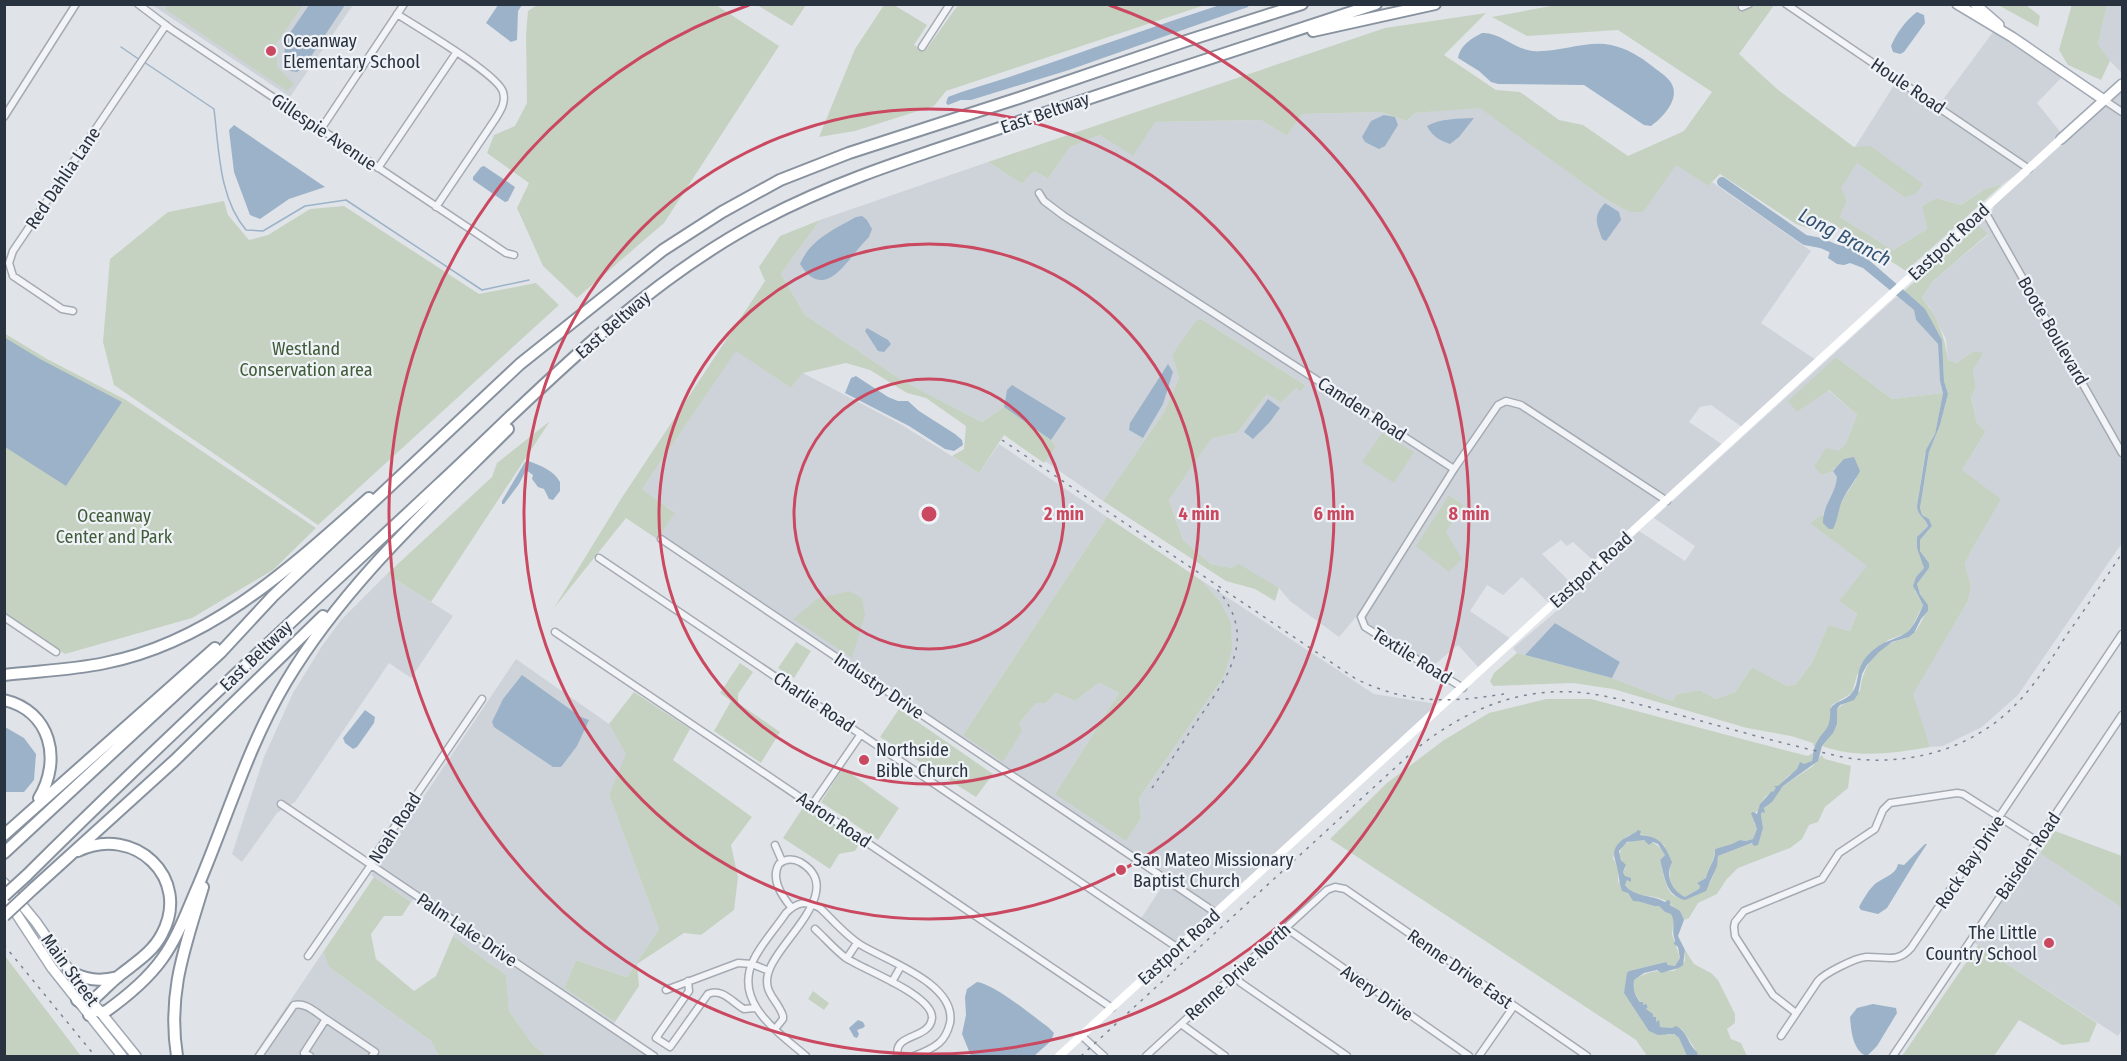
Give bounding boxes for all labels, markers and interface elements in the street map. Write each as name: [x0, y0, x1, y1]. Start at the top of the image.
place label: Oceanway Elementary School: [283, 30, 420, 73]
marker: Oceanway Elementary School: [264, 44, 278, 58]
street label: Houle Road: [1867, 53, 1949, 119]
street label: East Beltway: [998, 88, 1092, 138]
street label: Gillespie Avenue: [267, 89, 381, 175]
street label: Red Dahlia Lane: [21, 123, 105, 233]
street label: Eastport Road: [1904, 199, 1994, 285]
water label: Long Branch: [1795, 203, 1895, 271]
street label: Boote Boulevard: [2013, 273, 2093, 389]
street label: East Beltway: [571, 286, 655, 364]
park label: Westland Conservation area: [240, 338, 373, 381]
street label: Camden Road: [1314, 372, 1410, 446]
text: 2 min: [1043, 503, 1084, 525]
text: 4 min: [1179, 503, 1219, 525]
text: 6 min: [1314, 503, 1355, 525]
text: 8 min: [1448, 503, 1490, 525]
centre of rings: [919, 504, 939, 524]
park label: Oceanway Center and Park: [56, 505, 173, 548]
street label: Eastport Road: [1545, 527, 1637, 613]
street label: East Beltway: [215, 616, 297, 696]
street label: Textile Road: [1368, 623, 1456, 689]
street label: Industry Drive: [830, 648, 928, 724]
street label: Charlie Road: [769, 667, 859, 737]
place label: Northside Bible Church: [876, 739, 969, 782]
marker: Northside Bible Church: [857, 753, 871, 767]
street label: Aaron Road: [793, 787, 875, 853]
street label: Noah Road: [364, 788, 426, 868]
street label: Baisden Road: [1991, 808, 2065, 904]
street label: Rock Bay Drive: [1931, 811, 2009, 913]
place label: San Mateo Missionary Baptist Church: [1133, 849, 1293, 892]
marker: San Mateo Missionary Baptist Church: [1114, 863, 1128, 877]
street label: Palm Lake Drive: [413, 888, 521, 972]
street label: Eastport Road: [1133, 904, 1225, 990]
street label: Renne Drive North: [1181, 919, 1295, 1025]
place label: The Little Country School: [1926, 922, 2037, 965]
street label: Renne Drive East: [1403, 925, 1517, 1013]
street label: Main Street: [36, 929, 104, 1011]
marker: The Little Country School: [2042, 936, 2056, 950]
street label: Avery Drive: [1337, 960, 1417, 1026]

